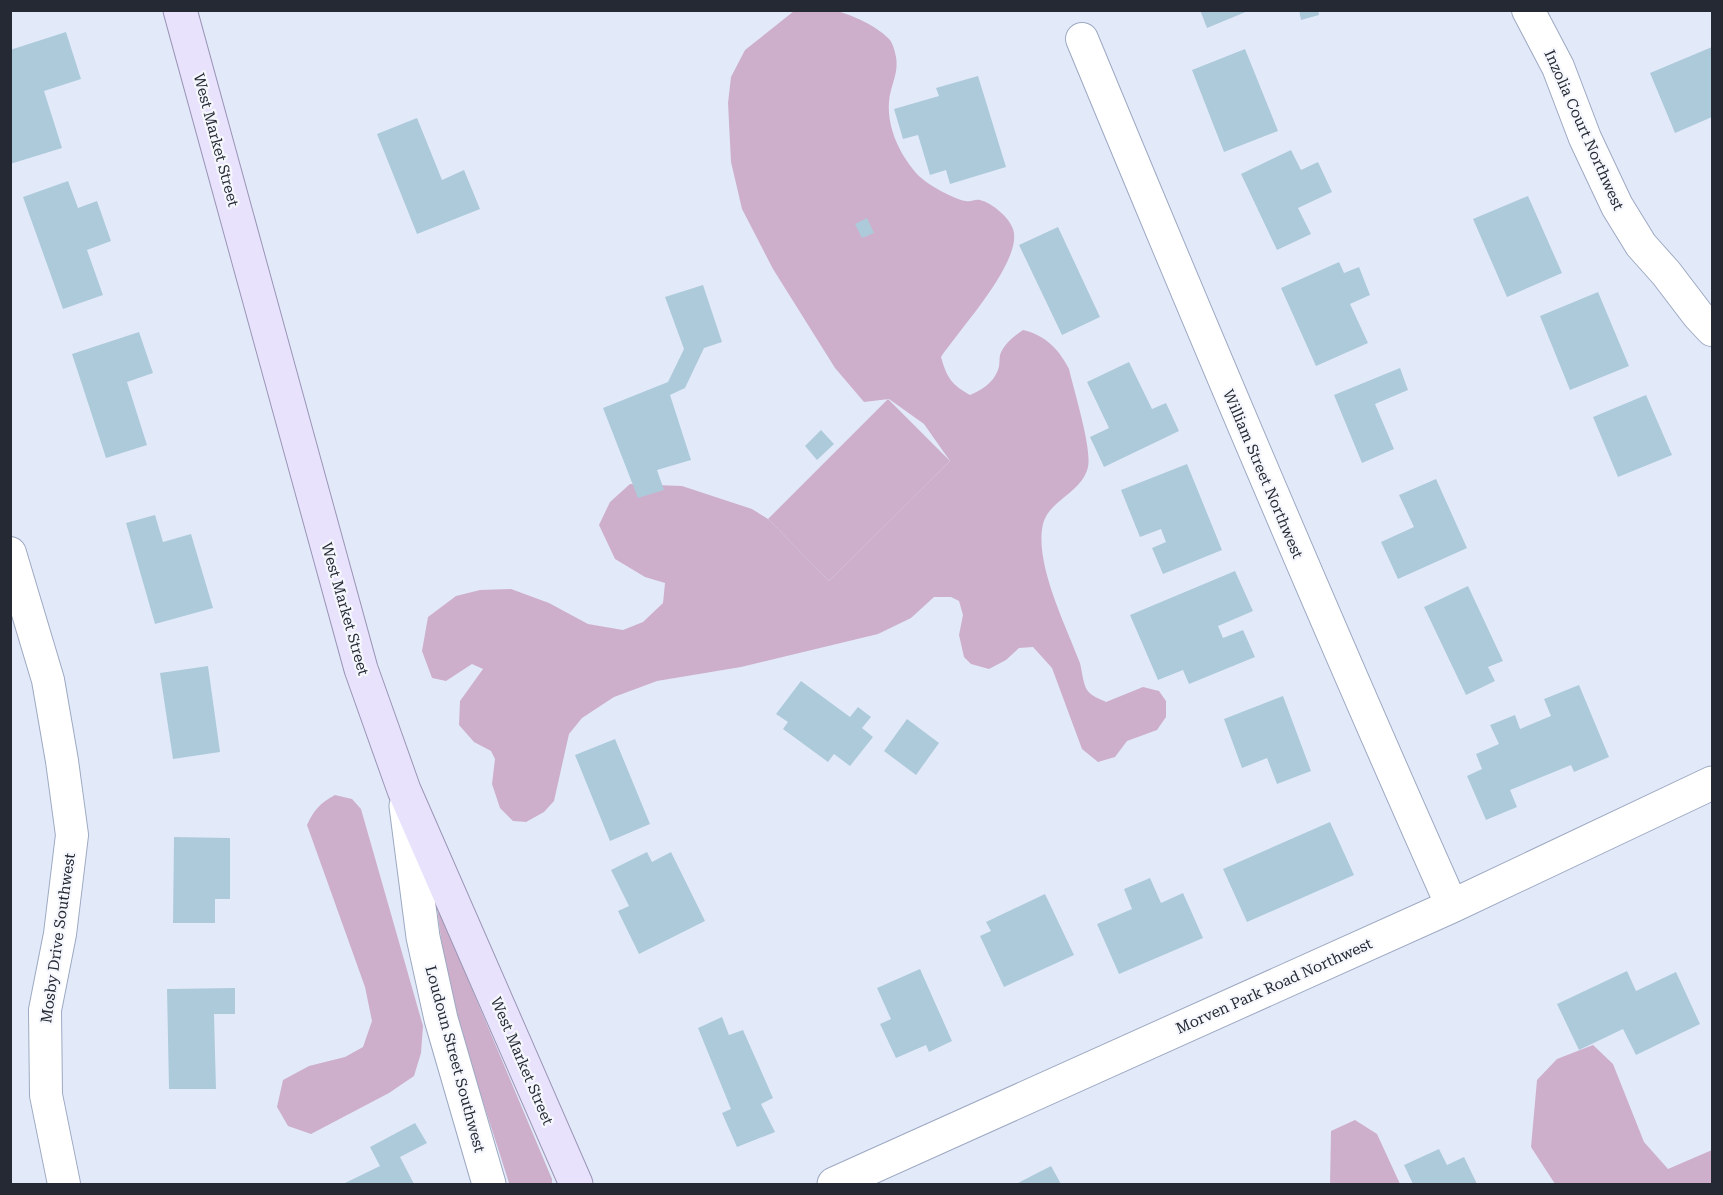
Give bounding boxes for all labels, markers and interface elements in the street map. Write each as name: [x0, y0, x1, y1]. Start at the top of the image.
street label: Inzolia Court Northwest: [1540, 47, 1628, 213]
street label: West Market Street: [190, 71, 243, 209]
street label: William Street Northwest: [1219, 387, 1307, 562]
street label: West Market Street: [317, 540, 373, 678]
street label: Mosby Drive Southwest: [37, 851, 79, 1024]
street label: Morven Park Road Northwest: [1173, 934, 1375, 1038]
street label: Loudoun Street Southwest: [421, 964, 489, 1155]
street label: West Market Street: [487, 994, 557, 1128]

